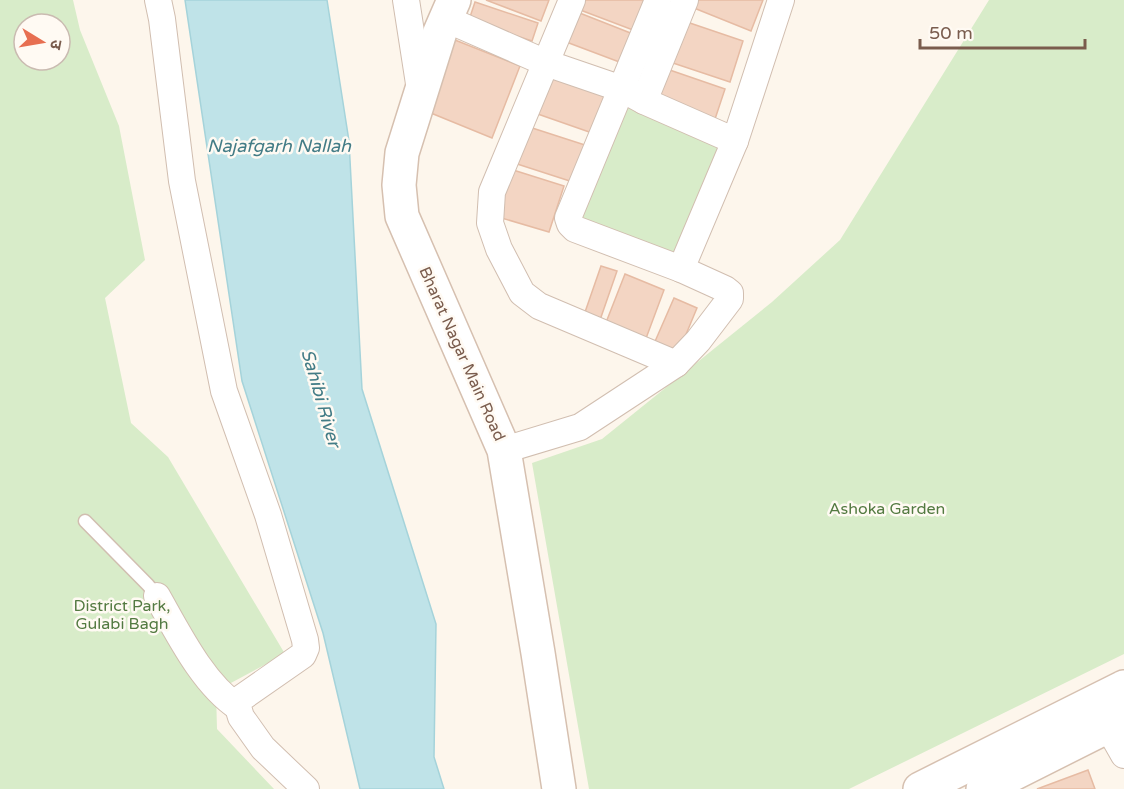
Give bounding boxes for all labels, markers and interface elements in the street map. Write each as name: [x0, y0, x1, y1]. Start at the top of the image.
north arrow: [12, 12, 72, 72]
scale bar: [920, 12, 1085, 50]
text: 50 m: [929, 22, 973, 44]
text: उ: [45, 38, 66, 52]
water label: Najafgarh Nallah: [207, 135, 352, 157]
street label: Bharat Nagar Main Road: [414, 264, 510, 444]
water label: Sahibi River: [297, 346, 346, 452]
park label: Ashoka Garden: [829, 499, 945, 519]
park label: District Park, Gulabi Bagh: [74, 596, 170, 634]

